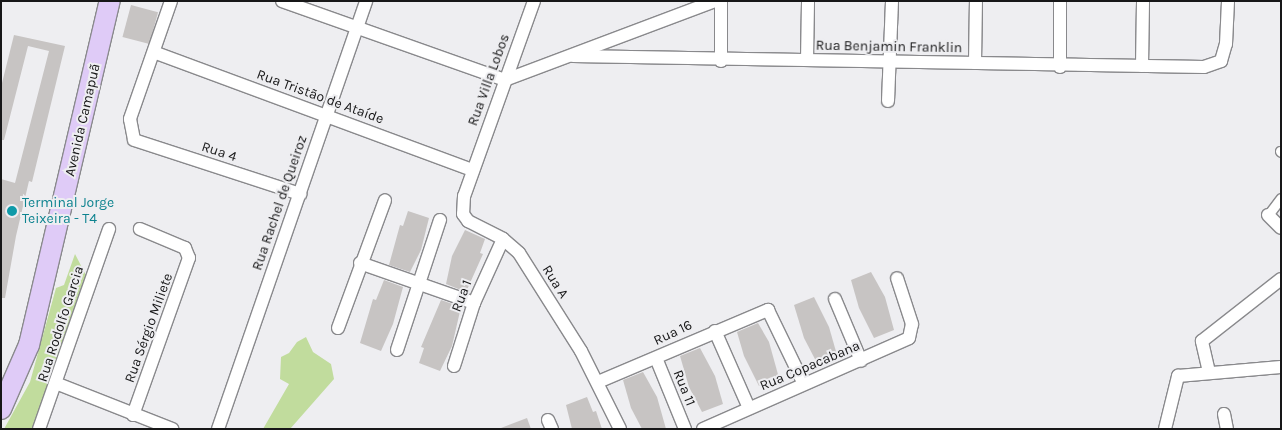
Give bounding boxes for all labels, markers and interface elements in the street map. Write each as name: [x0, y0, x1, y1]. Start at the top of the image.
street label: Rua Villa Lobos: [465, 32, 513, 128]
street label: Rua Benjamin Franklin: [816, 37, 962, 57]
street label: Avenida Camapuã: [62, 62, 104, 178]
street label: Rua Tristão de Ataíde: [254, 66, 386, 128]
street label: Rua Rachel de Queiroz: [249, 133, 311, 273]
street label: Rua 4: [199, 138, 239, 166]
place label: Terminal Jorge Teixeira - T4: [22, 195, 114, 228]
marker: Terminal Jorge Teixeira - T4: [6, 205, 18, 217]
street label: Rua A: [538, 262, 572, 302]
street label: Rua Rodolfo Garcia: [34, 264, 88, 384]
street label: Rua Sérgio Miliete: [121, 271, 177, 385]
street label: Rua 1: [448, 278, 476, 314]
street label: Rua 16: [651, 317, 695, 349]
street label: Rua Copacabana: [757, 337, 863, 395]
street label: Rua 11: [669, 368, 699, 408]

